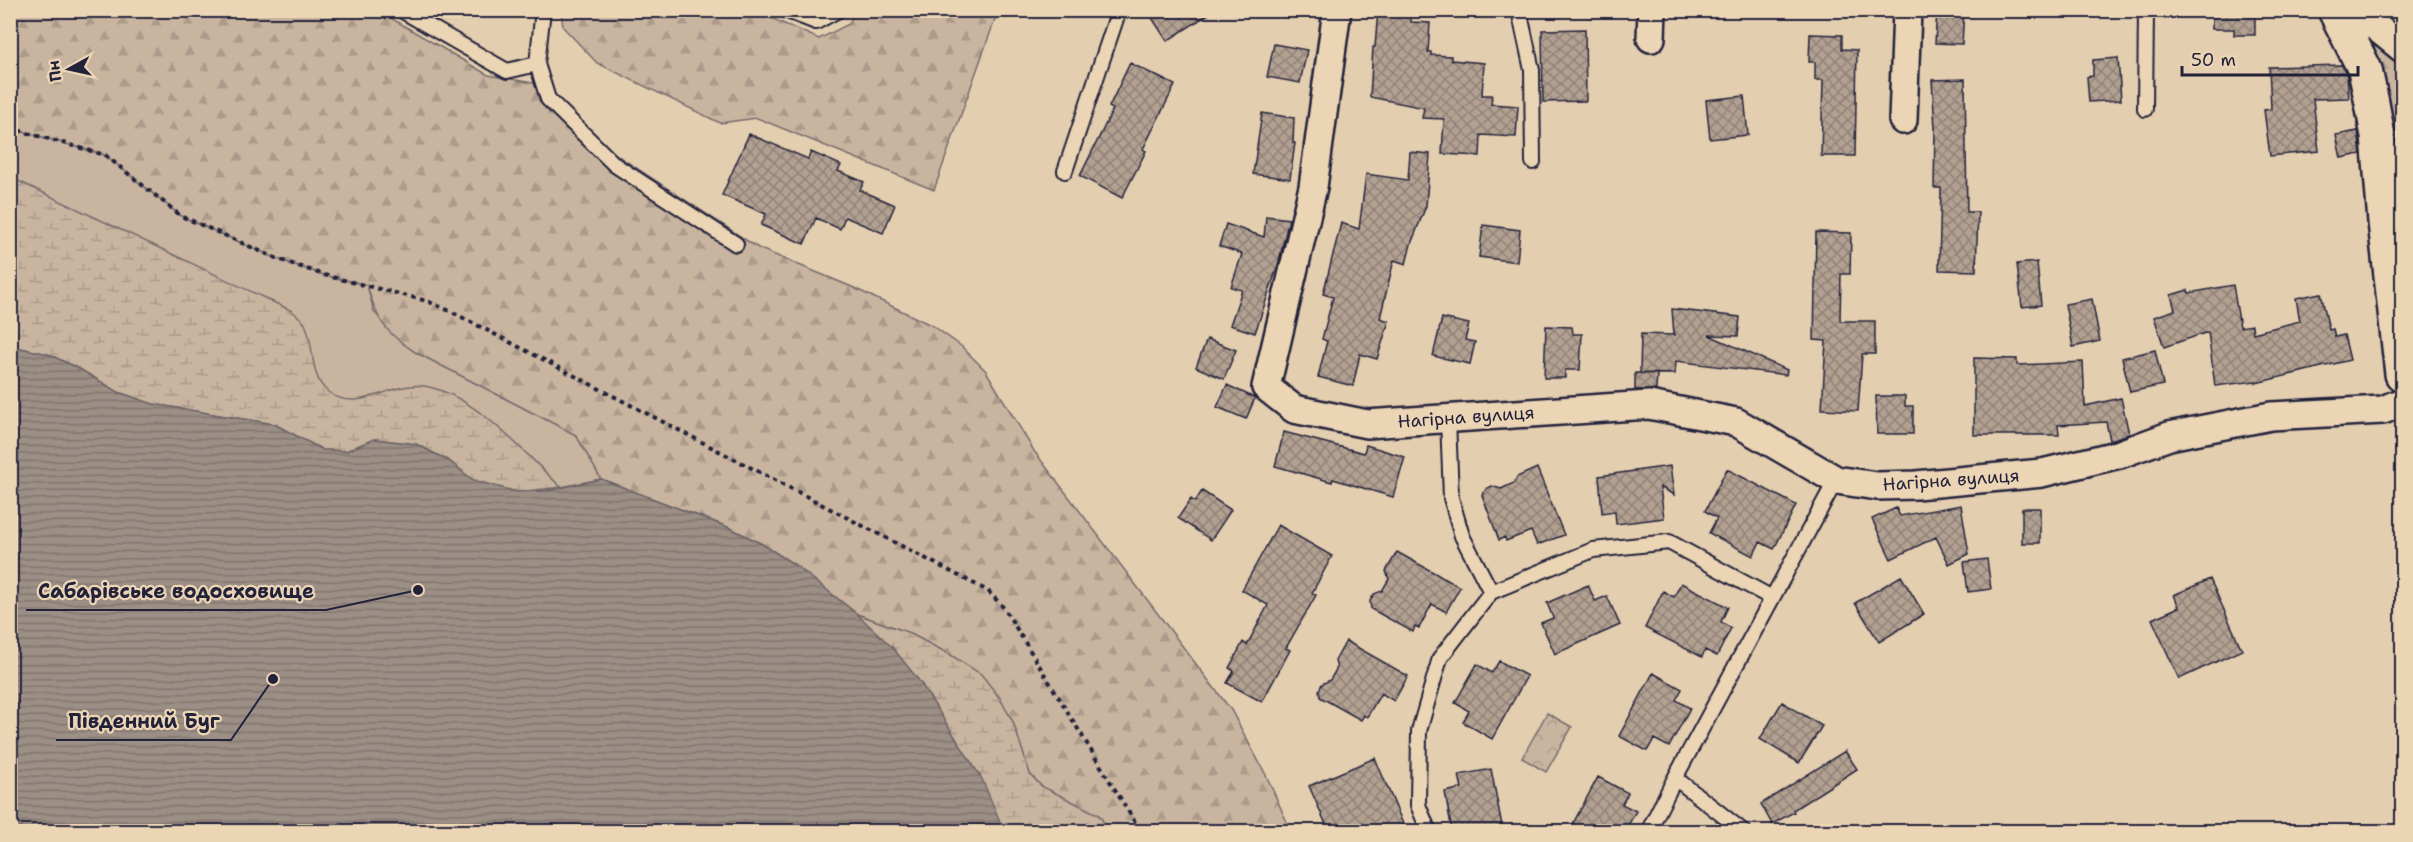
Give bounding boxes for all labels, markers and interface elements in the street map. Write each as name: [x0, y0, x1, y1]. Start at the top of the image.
north arrow: [39, 39, 99, 99]
scale bar: [2182, 39, 2358, 77]
text: 50 m: [2191, 48, 2236, 72]
text: Пн: [43, 59, 67, 83]
street label: Нагірна вулиця: [1397, 400, 1535, 434]
street label: Нагірна вулиця: [1882, 463, 2020, 497]
callout: Сабарівське водосховище: [26, 572, 326, 610]
text: Сабарівське водосховище: [38, 578, 314, 604]
callout: Південний Буг: [56, 702, 231, 740]
text: Південний Буг: [68, 708, 221, 734]

